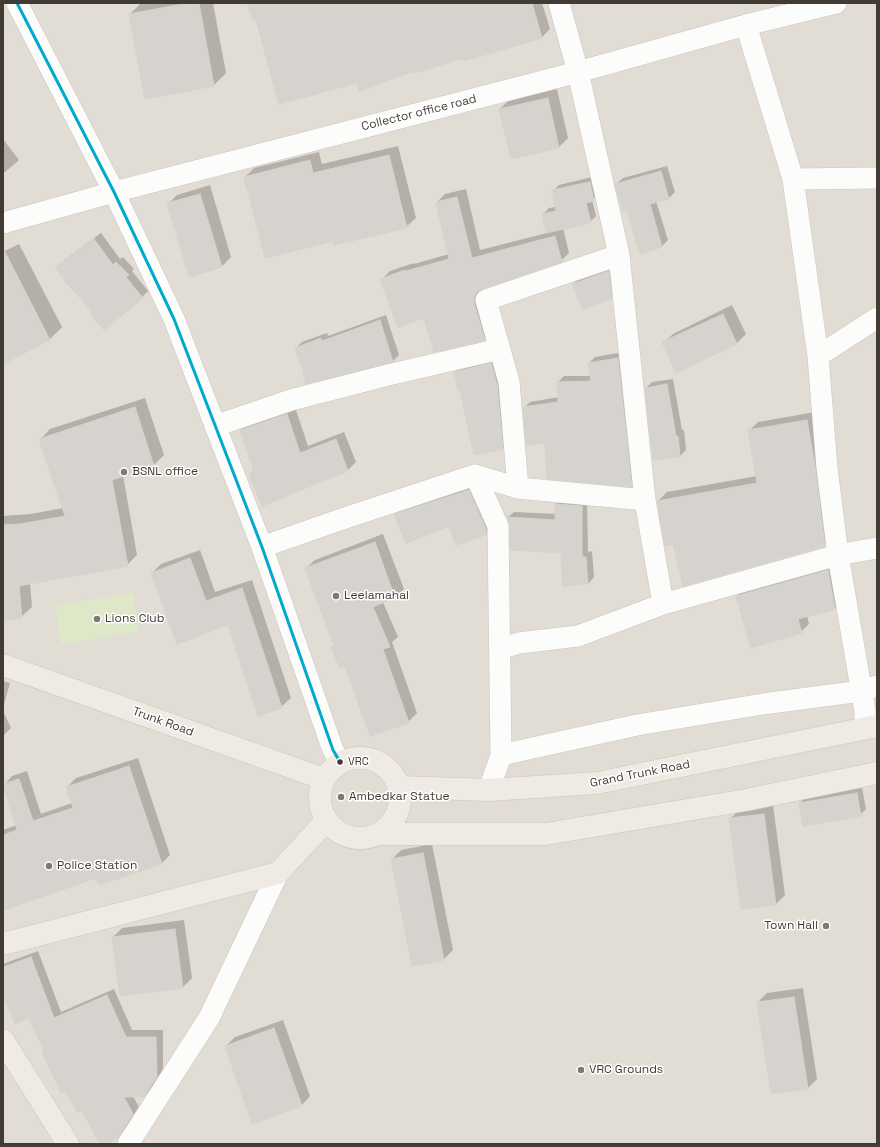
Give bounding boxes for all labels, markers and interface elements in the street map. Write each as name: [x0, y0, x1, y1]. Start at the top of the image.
street label: Collector office road: [360, 92, 478, 134]
place label: BSNL office: [132, 465, 198, 479]
marker: BSNL office: [119, 467, 129, 477]
place label: Leelamahal: [344, 589, 409, 603]
marker: Leelamahal: [331, 591, 341, 601]
place label: Lions Club: [105, 612, 164, 626]
marker: Lions Club: [92, 614, 102, 624]
street label: Trunk Road: [130, 704, 196, 740]
place label: VRC: [348, 755, 369, 769]
marker: VRC: [335, 757, 345, 767]
street label: Grand Trunk Road: [589, 757, 691, 791]
place label: Ambedkar Statue: [349, 790, 450, 804]
marker: Ambedkar Statue: [336, 792, 346, 802]
place label: Police Station: [57, 859, 137, 873]
marker: Police Station: [44, 861, 54, 871]
place label: Town Hall: [764, 919, 818, 933]
marker: Town Hall: [821, 921, 831, 931]
place label: VRC Grounds: [589, 1063, 663, 1077]
marker: VRC Grounds: [576, 1065, 586, 1075]

